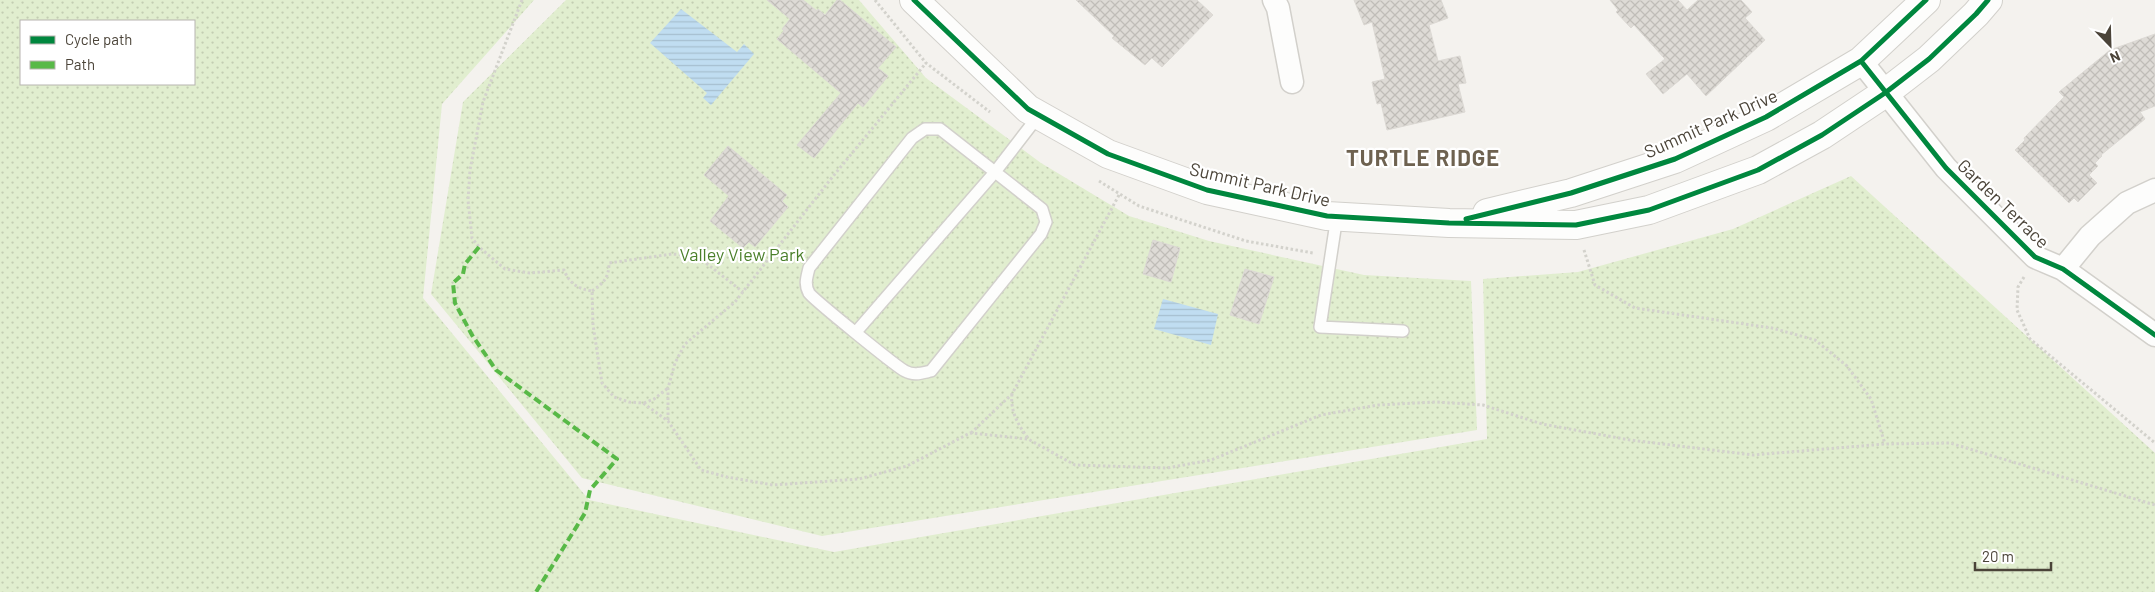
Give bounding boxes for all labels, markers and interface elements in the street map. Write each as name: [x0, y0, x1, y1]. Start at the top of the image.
legend: [20, 20, 195, 85]
north arrow: [2085, 20, 2135, 70]
text: Cycle path: [65, 30, 132, 48]
text: N: [2108, 48, 2123, 67]
text: Path: [65, 55, 95, 73]
street label: Summit Park Drive: [1640, 84, 1781, 162]
district label: TURTLE RIDGE: [1346, 144, 1500, 170]
street label: Garden Terrace: [1953, 154, 2054, 253]
street label: Summit Park Drive: [1188, 157, 1333, 211]
park label: Valley View Park: [680, 243, 804, 265]
scale bar: [1975, 540, 2051, 572]
text: 20 m: [1982, 547, 2014, 565]

